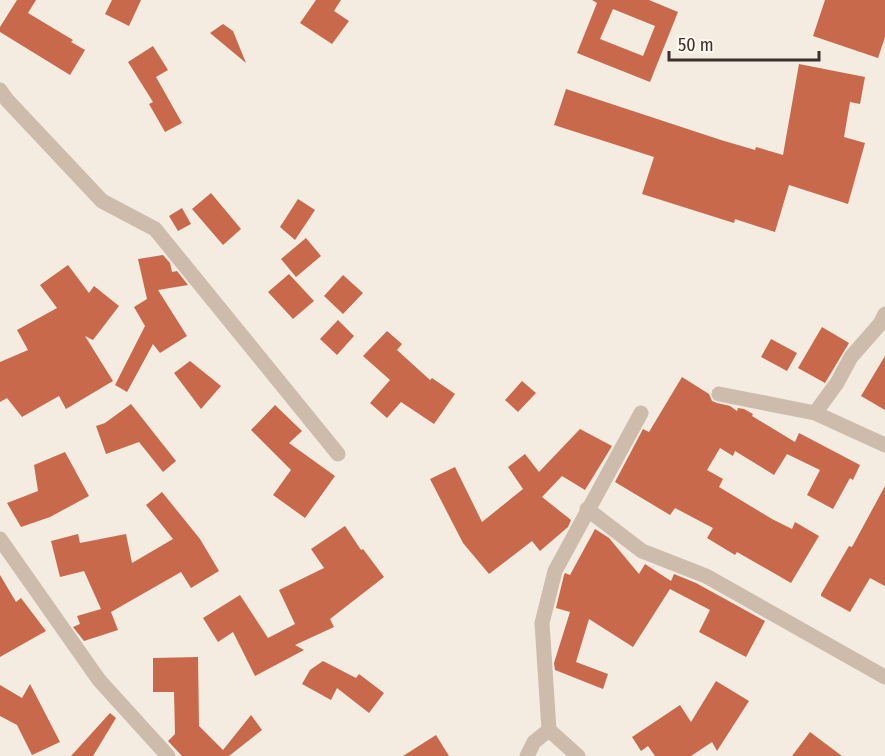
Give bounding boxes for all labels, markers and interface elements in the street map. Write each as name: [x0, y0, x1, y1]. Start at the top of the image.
scale bar: [669, 24, 819, 62]
text: 50 m: [678, 34, 714, 56]

